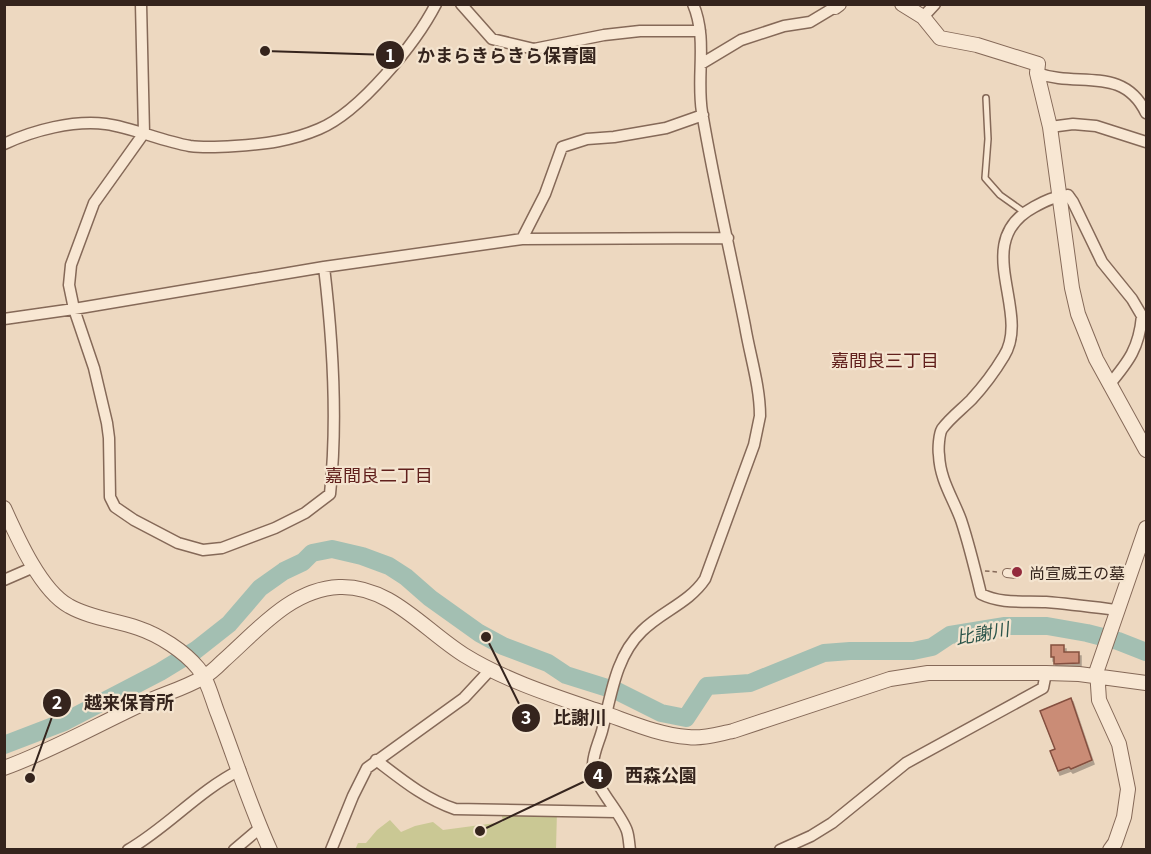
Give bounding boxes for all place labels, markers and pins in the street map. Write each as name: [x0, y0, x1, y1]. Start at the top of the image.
callout: かまらきらきら保育園: [375, 37, 609, 73]
place label: 尚宣威王の墓: [1029, 560, 1125, 584]
marker: 尚宣威王の墓: [1010, 565, 1024, 579]
callout: 越来保育所: [42, 685, 186, 721]
callout: 比謝川: [511, 700, 619, 736]
callout: 西森公園: [583, 757, 709, 793]

